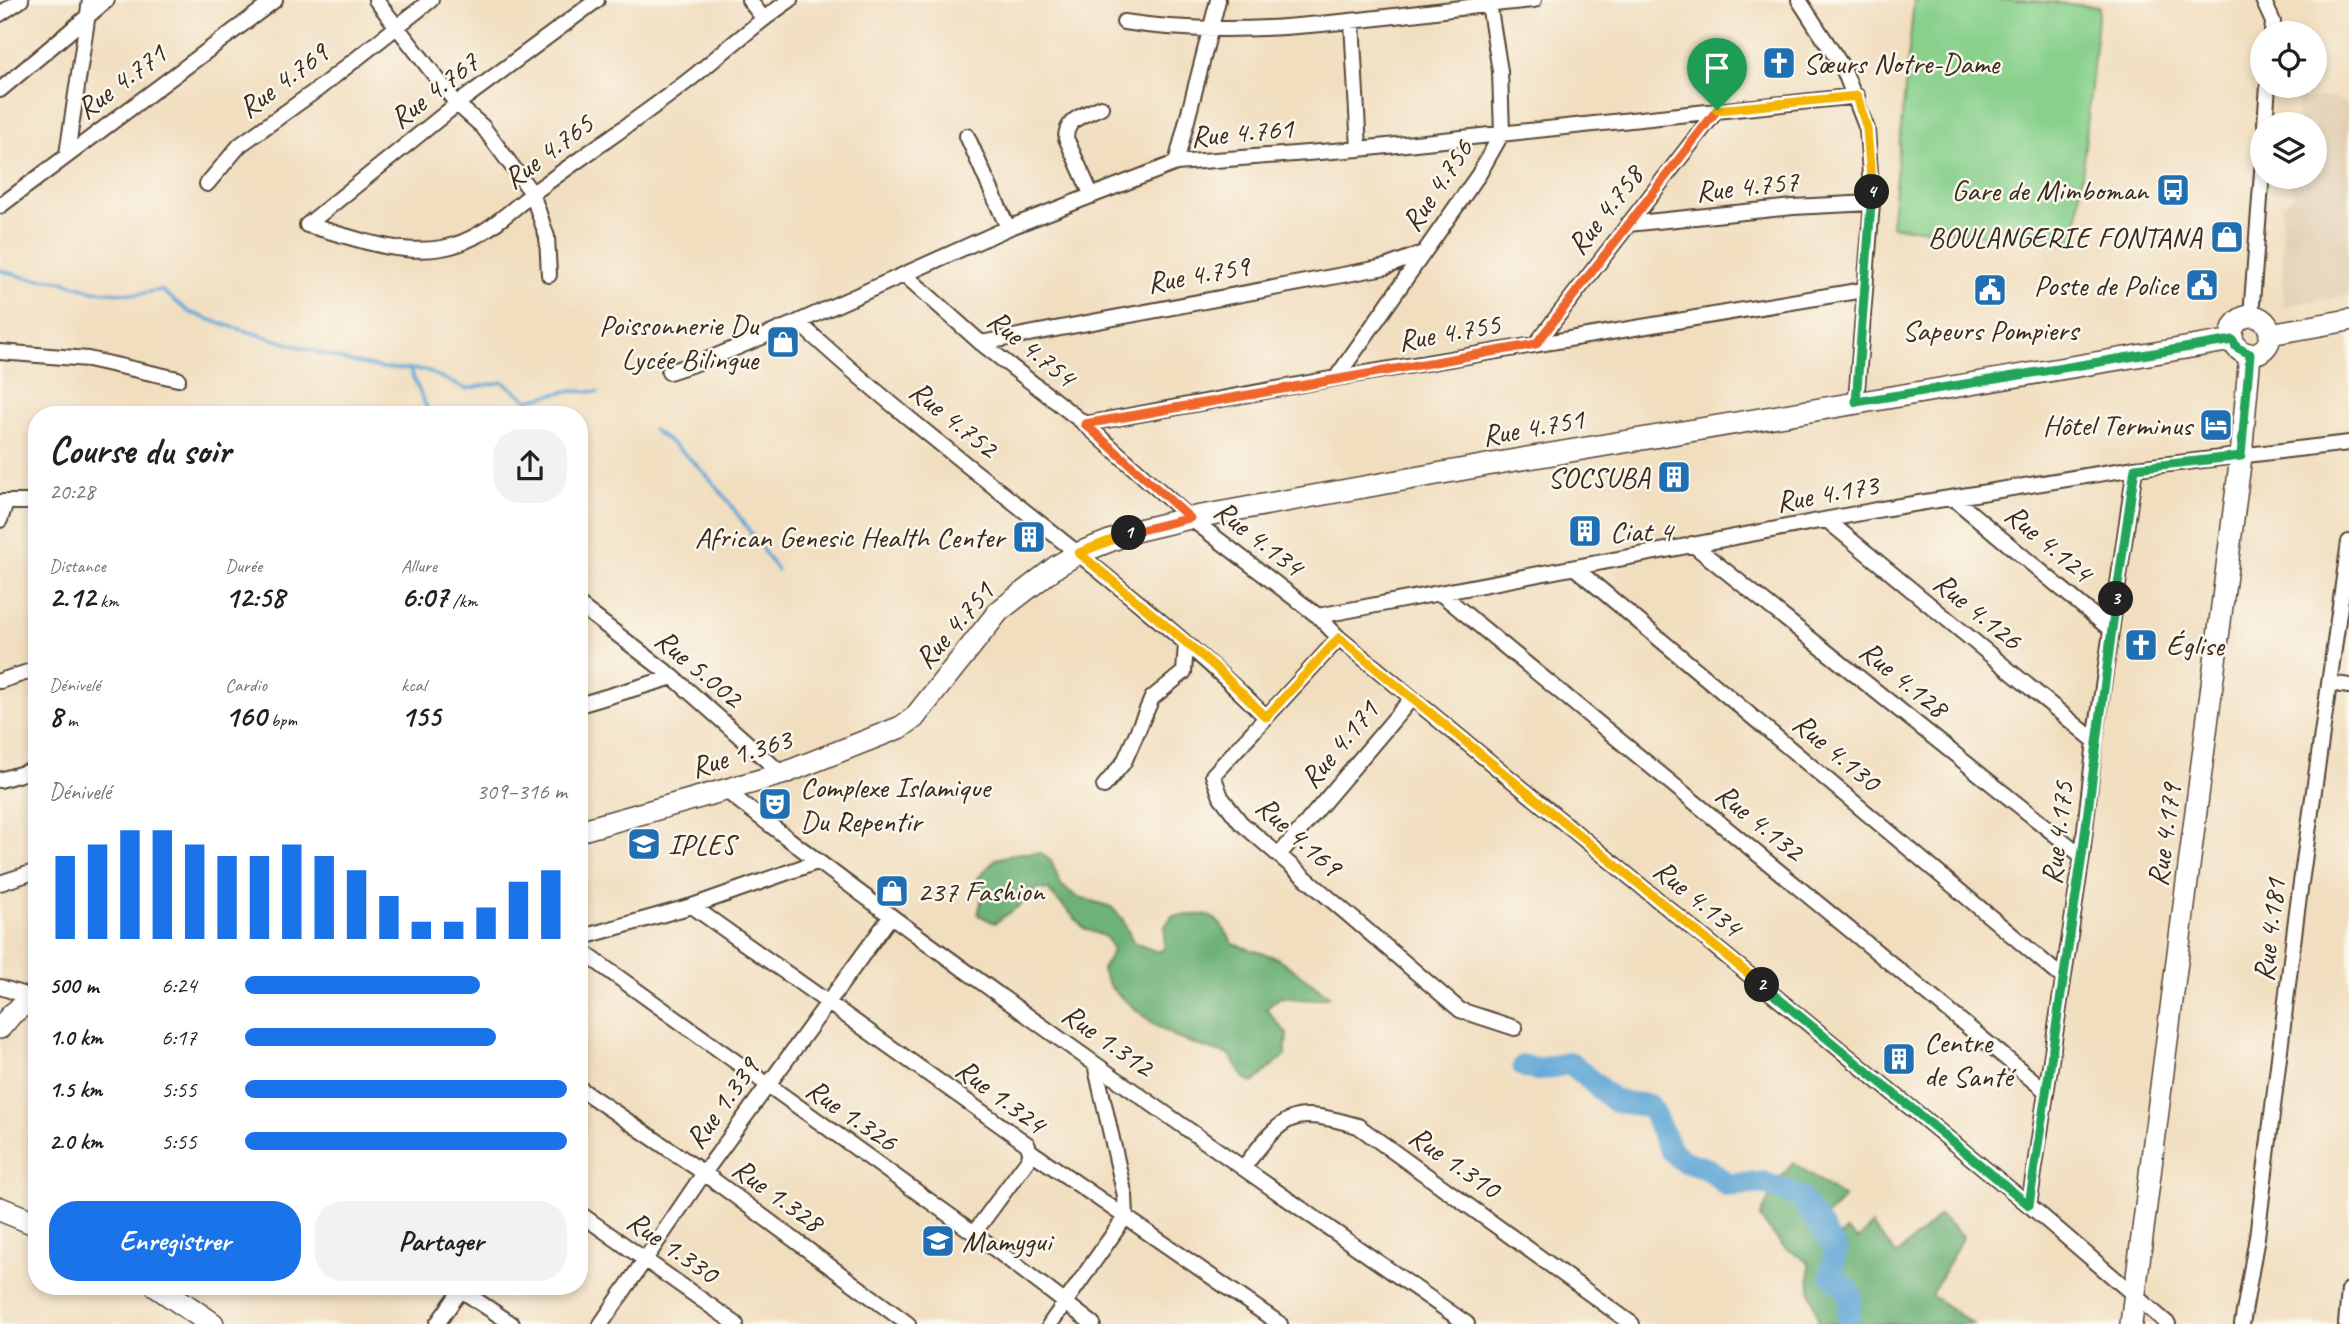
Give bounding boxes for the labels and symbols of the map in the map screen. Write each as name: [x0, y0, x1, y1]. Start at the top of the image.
street label: Rue 4.769: [230, 32, 338, 126]
street label: Rue 4.771: [68, 34, 175, 127]
pin: [1687, 38, 1747, 110]
street label: Rue 4.767: [382, 42, 488, 137]
church icon: Sœurs Notre-Dame: [1760, 44, 1798, 82]
place label: Sœurs Notre-Dame: [1803, 44, 2001, 82]
street label: Rue 4.765: [495, 104, 602, 197]
street label: Rue 4.761: [1189, 108, 1297, 155]
street label: Rue 4.756: [1392, 130, 1482, 238]
street label: Rue 4.758: [1558, 156, 1653, 262]
street label: Rue 4.757: [1694, 162, 1802, 210]
place label: Gare de Mimboman: [1952, 171, 2149, 209]
bus stop icon: Gare de Mimboman: [2154, 171, 2192, 209]
pin: 4: [1854, 174, 1890, 210]
place label: BOULANGERIE FONTANA: [1928, 218, 2203, 256]
shop icon: BOULANGERIE FONTANA: [2208, 218, 2246, 256]
street label: Rue 4.759: [1144, 246, 1255, 302]
place label: Poste de Police: [2034, 266, 2180, 304]
public building icon: Poste de Police: [2183, 266, 2221, 304]
public building icon: Sapeurs Pompiers: [1971, 271, 2009, 309]
street label: Rue 4.754: [980, 301, 1086, 397]
street label: Rue 4.755: [1395, 304, 1505, 360]
place label: Poissonnerie Du Lycée Bilingue: [599, 306, 760, 378]
place label: Sapeurs Pompiers: [1902, 311, 2081, 349]
shop icon: Poissonnerie Du Lycée Bilingue: [764, 323, 802, 361]
street label: Rue 4.752: [902, 372, 1008, 468]
street label: Rue 4.751: [1479, 399, 1589, 455]
place label: Hôtel Terminus: [2043, 406, 2195, 444]
hotel icon: Hôtel Terminus: [2197, 406, 2235, 444]
place label: SOCSUBA: [1548, 458, 1651, 496]
building icon: SOCSUBA: [1655, 458, 1693, 496]
street label: Rue 4.173: [1773, 465, 1884, 521]
street label: Rue 4.134: [1207, 491, 1313, 586]
street label: Rue 4.124: [1997, 495, 2103, 592]
building icon: Ciat 4: [1566, 512, 1604, 550]
place label: Ciat 4: [1610, 512, 1675, 550]
pin: 1: [1112, 516, 1146, 550]
place label: African Genesic Health Center: [695, 518, 1007, 556]
building icon: African Genesic Health Center: [1010, 518, 1048, 556]
street label: Rue 4.126: [1926, 564, 2031, 659]
street label: Rue 4.751: [906, 572, 1003, 676]
pin: 3: [2098, 582, 2134, 616]
street label: Rue 5.002: [647, 620, 753, 717]
church icon: Église: [2122, 626, 2160, 664]
place label: Église: [2166, 626, 2226, 664]
street label: Rue 4.128: [1852, 632, 1958, 728]
street label: Rue 4.171: [1291, 691, 1388, 796]
street label: Rue 4.130: [1785, 704, 1891, 801]
street label: Rue 1.363: [686, 719, 798, 786]
place label: Complexe Islamique Du Repentir: [800, 768, 992, 840]
street label: Rue 4.132: [1708, 775, 1814, 871]
street label: Rue 4.175: [2032, 778, 2082, 887]
street label: Rue 4.179: [2138, 779, 2190, 889]
theatre icon: Complexe Islamique Du Repentir: [756, 785, 794, 823]
street label: Rue 4.169: [1248, 787, 1352, 886]
school or university icon: IPLES: [625, 825, 663, 863]
place label: IPLES: [668, 825, 740, 863]
street label: Rue 4.134: [1646, 851, 1752, 947]
shop icon: 237 Fashion: [873, 872, 911, 910]
place label: 237 Fashion: [917, 872, 1046, 910]
street label: Rue 4.181: [2244, 875, 2294, 984]
pin: 2: [1744, 968, 1780, 1002]
street label: Rue 1.312: [1055, 995, 1163, 1087]
place label: Centre de Santé: [1924, 1023, 2017, 1095]
building icon: Centre de Santé: [1880, 1040, 1918, 1078]
street label: Rue 1.339: [676, 1048, 769, 1156]
street label: Rue 1.324: [948, 1050, 1056, 1144]
street label: Rue 1.326: [799, 1070, 906, 1161]
street label: Rue 1.310: [1402, 1117, 1510, 1209]
street label: Rue 1.328: [725, 1149, 833, 1242]
street label: Rue 1.330: [620, 1202, 728, 1294]
school or university icon: Mamygui: [919, 1222, 957, 1260]
place label: Mamygui: [962, 1222, 1054, 1260]

